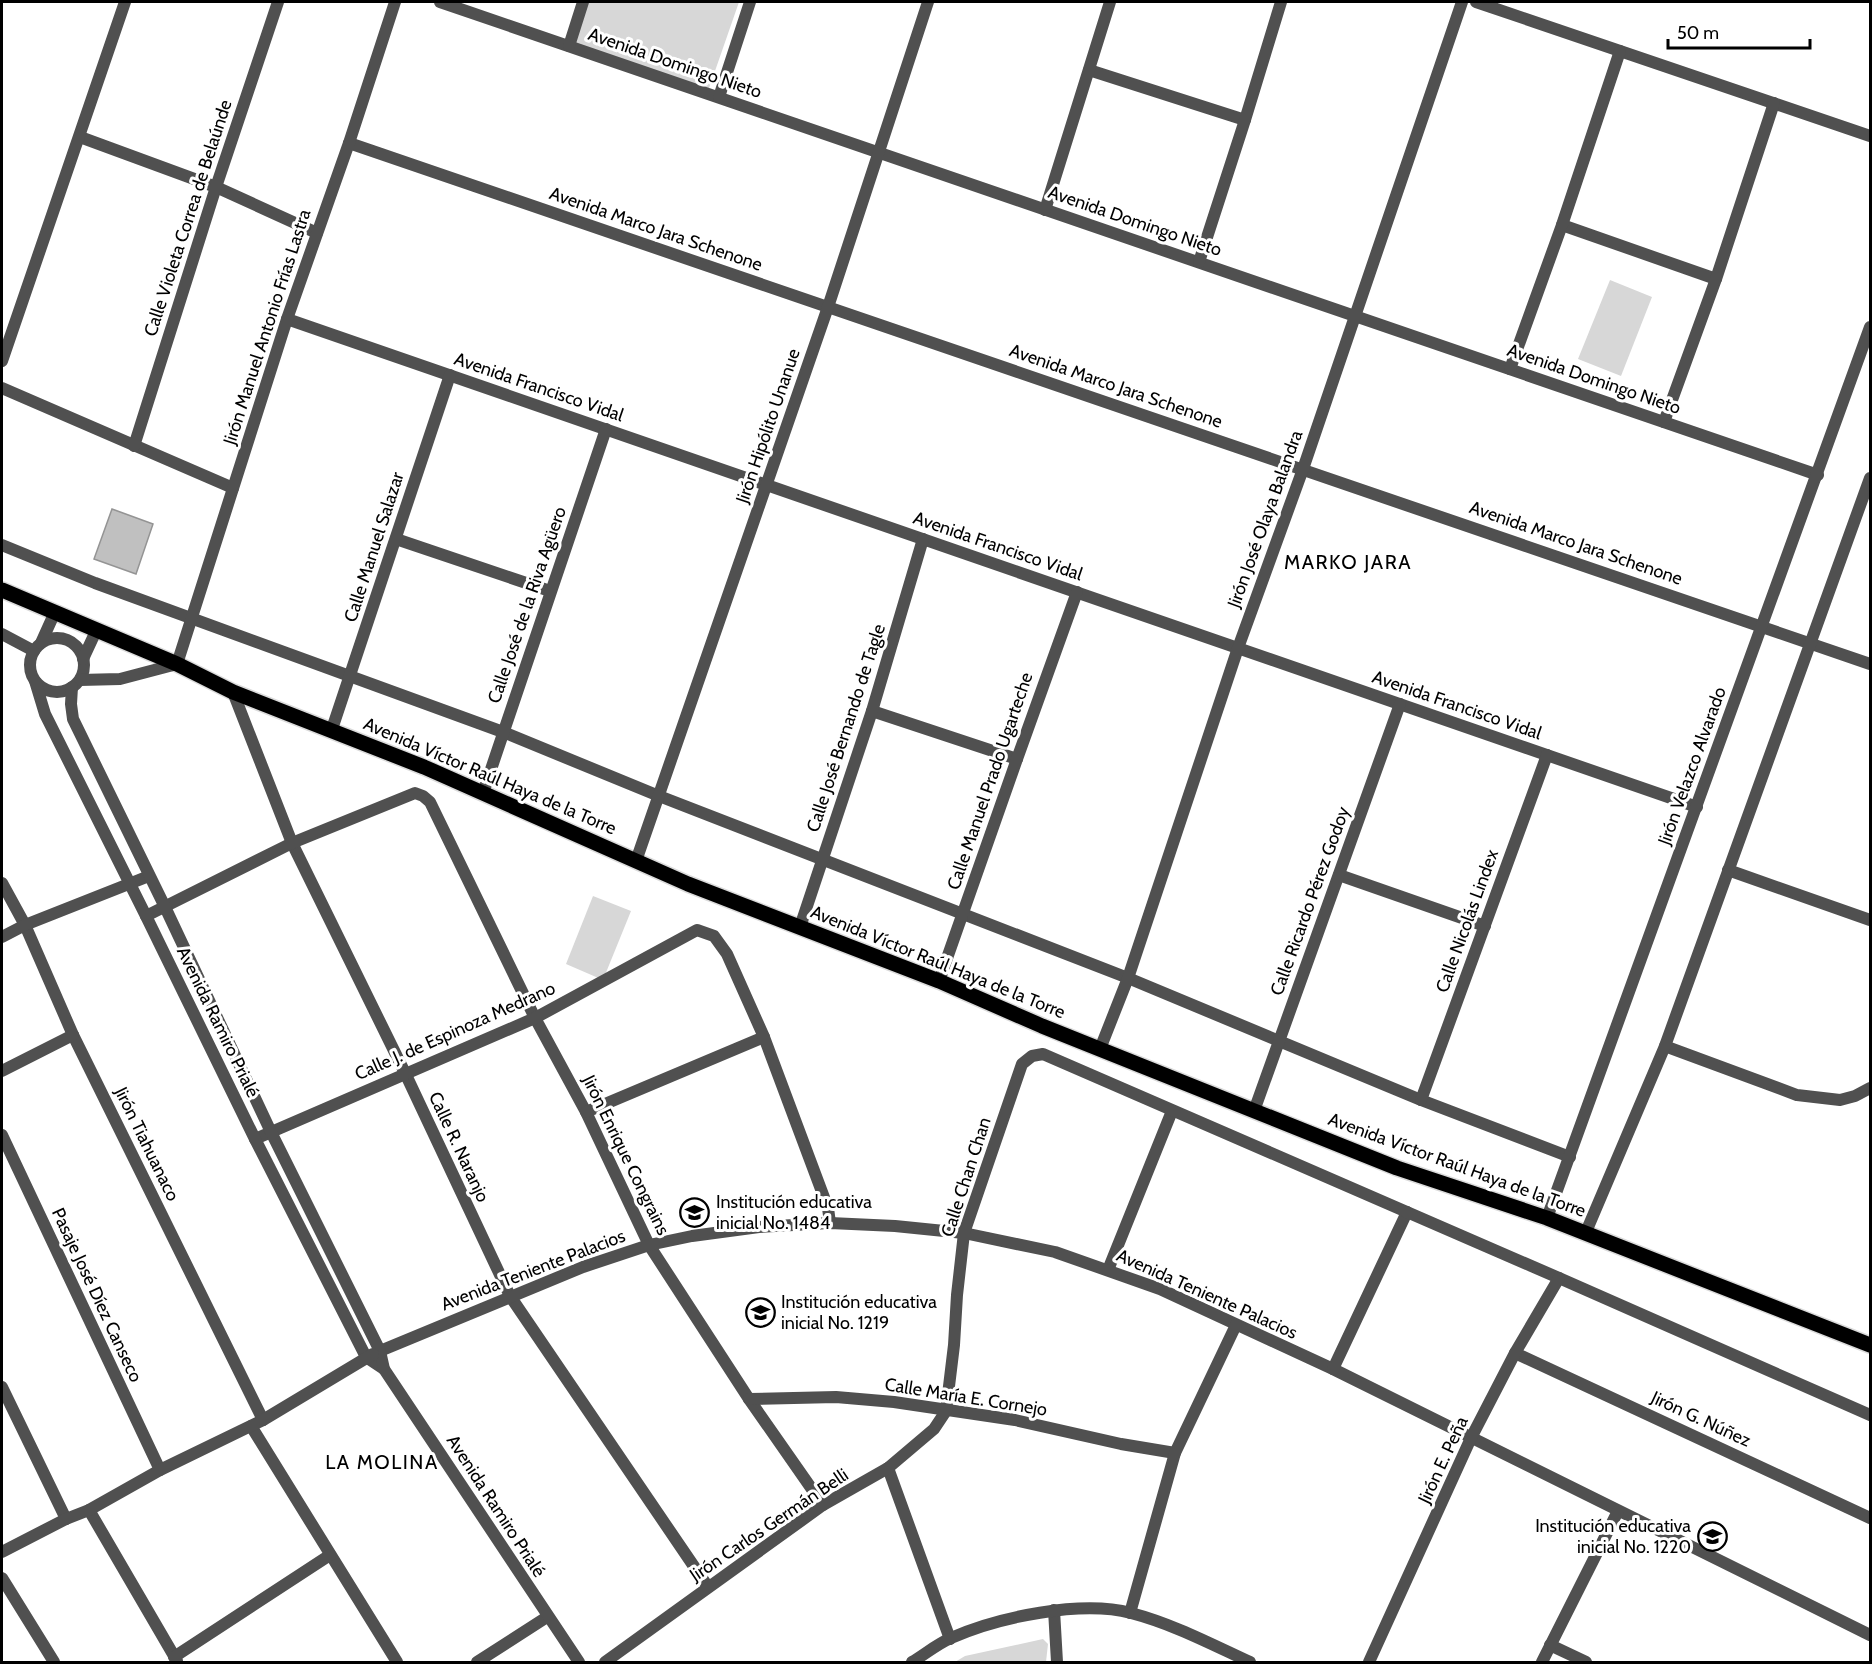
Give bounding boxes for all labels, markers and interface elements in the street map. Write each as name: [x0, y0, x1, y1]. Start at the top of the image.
scale bar: [1668, 12, 1810, 50]
text: 50 m: [1677, 22, 1719, 44]
street label: Avenida Domingo Nieto: [585, 23, 765, 103]
street label: Calle Violeta Correa de Belaúnde: [139, 97, 237, 339]
street label: Avenida Domingo Nieto: [1045, 181, 1225, 261]
street label: Avenida Marco Jara Schenone: [547, 182, 765, 276]
street label: Jirón Manuel Antonio Frías Lastra: [218, 206, 316, 448]
street label: Avenida Marco Jara Schenone: [1007, 339, 1225, 433]
street label: Avenida Domingo Nieto: [1504, 339, 1684, 419]
street label: Jirón Hipólito Unanue: [731, 346, 805, 507]
street label: Avenida Francisco Vidal: [451, 348, 627, 427]
street label: Jirón José Olaya Balandra: [1222, 427, 1307, 612]
street label: Calle Manuel Salazar: [339, 469, 409, 625]
street label: Avenida Marco Jara Schenone: [1467, 496, 1685, 590]
street label: Calle José de la Riva Agüero: [483, 504, 571, 706]
street label: Avenida Francisco Vidal: [910, 507, 1086, 586]
district label: MARKO JARA: [1284, 550, 1412, 574]
street label: Calle José Bernando de Tagle: [802, 621, 890, 835]
street label: Avenida Francisco Vidal: [1369, 666, 1545, 745]
street label: Calle Manuel Prado Ugarteche: [942, 669, 1038, 893]
street label: Jirón Velazco Alvarado: [1653, 684, 1731, 849]
street label: Avenida Víctor Raúl Haya de la Torre: [360, 713, 620, 839]
street label: Calle Ricardo Pérez Godoy: [1266, 804, 1354, 998]
street label: Calle Nicolás Lindex: [1431, 846, 1503, 996]
street label: Avenida Víctor Raúl Haya de la Torre: [808, 901, 1068, 1023]
street label: Avenida Ramiro Prialé: [172, 943, 264, 1101]
street label: Calle J. de Espinoza Medrano: [351, 977, 559, 1085]
street label: Jirón Enrique Congrains: [577, 1071, 674, 1239]
street label: Jirón Tiahuanaco: [109, 1083, 184, 1205]
street label: Calle R. Naranjo: [424, 1088, 494, 1206]
street label: Avenida Víctor Raúl Haya de la Torre: [1325, 1108, 1589, 1222]
street label: Calle Chan Chan: [936, 1114, 996, 1240]
place label: Institución educativa inicial No. 1484: [716, 1191, 872, 1234]
school or university icon: Institución educativa inicial No. 1484: [679, 1196, 711, 1228]
street label: Pasaje José Díez Canseco: [47, 1204, 147, 1386]
street label: Avenida Teniente Palacios: [438, 1225, 628, 1315]
street label: Avenida Teniente Palacios: [1113, 1244, 1301, 1344]
place label: Institución educativa inicial No. 1219: [781, 1291, 937, 1334]
school or university icon: Institución educativa inicial No. 1219: [744, 1296, 776, 1328]
street label: Calle María E. Cornejo: [883, 1373, 1049, 1421]
street label: Jirón G. Núñez: [1647, 1386, 1755, 1452]
street label: Jirón E. Peña: [1413, 1413, 1473, 1508]
street label: Avenida Ramiro Prialé: [442, 1431, 550, 1581]
district label: LA MOLINA: [325, 1450, 439, 1474]
street label: Jirón Carlos Germán Belli: [685, 1464, 852, 1587]
place label: Institución educativa inicial No. 1220: [1535, 1515, 1691, 1558]
school or university icon: Institución educativa inicial No. 1220: [1696, 1520, 1728, 1552]

